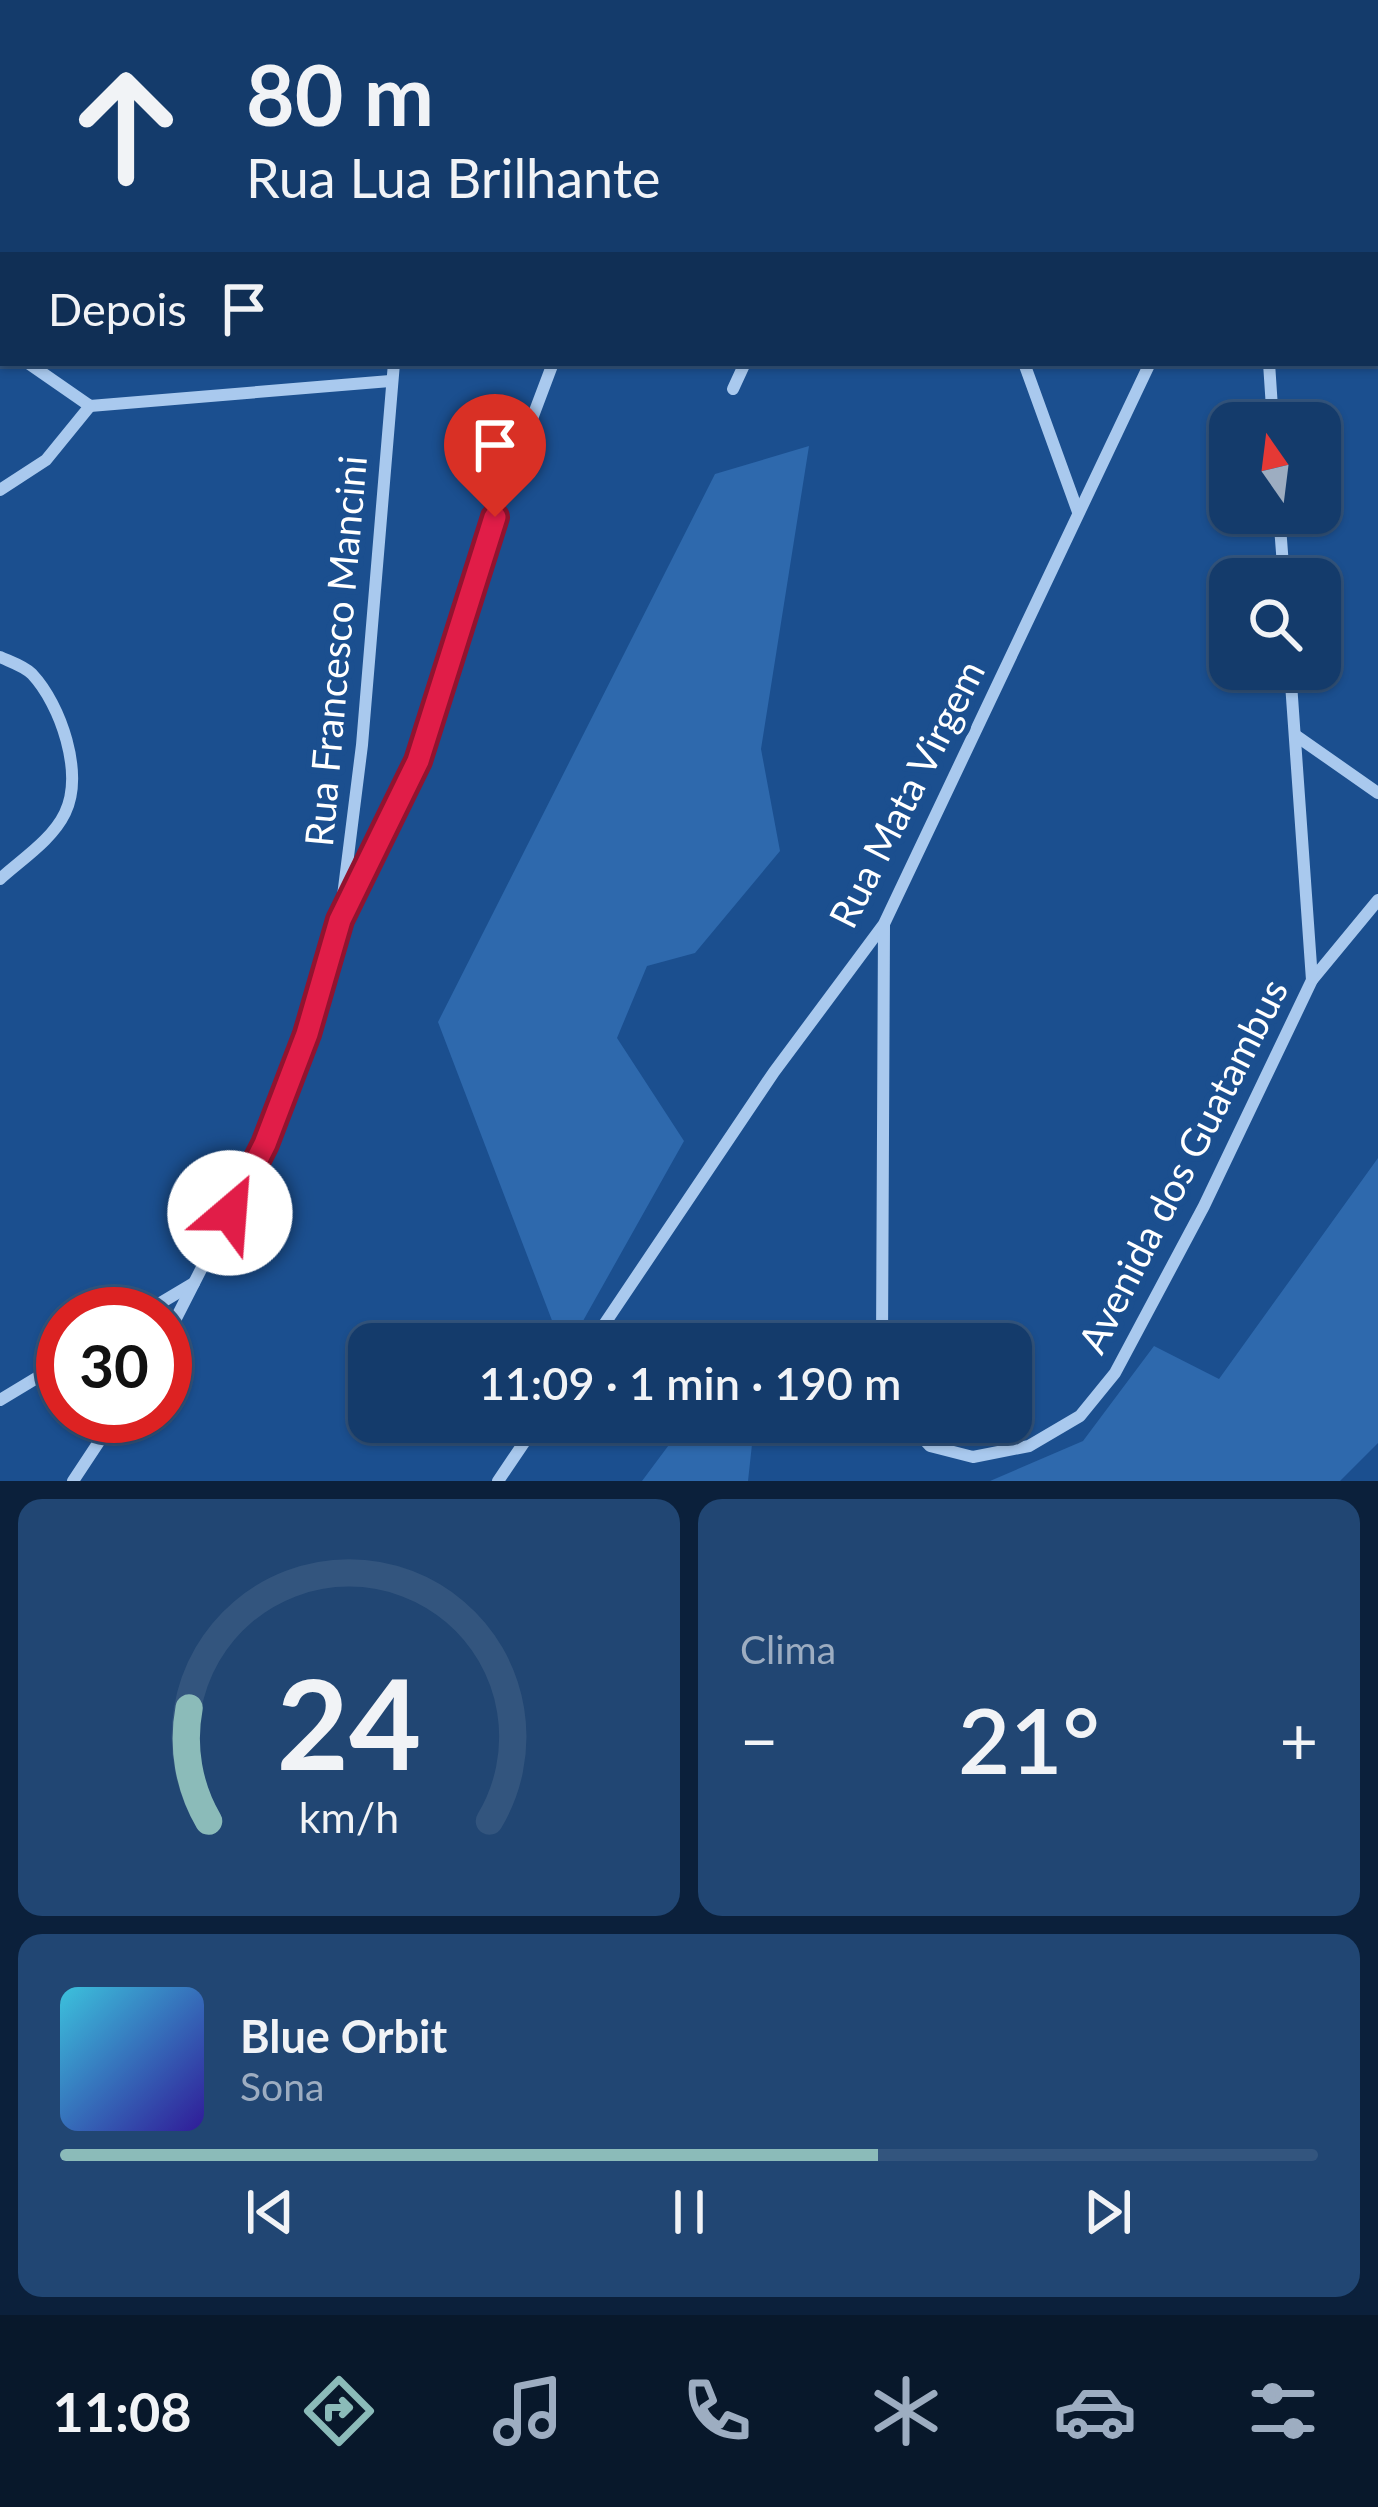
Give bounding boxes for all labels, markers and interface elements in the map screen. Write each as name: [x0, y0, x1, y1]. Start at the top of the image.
text: 80 m: [246, 43, 434, 144]
icon: ahead: [48, 48, 204, 204]
text: Rua Lua Brilhante: [246, 145, 661, 210]
icon: arrive: [211, 276, 277, 342]
text: Depois: [48, 282, 187, 336]
pin: [444, 394, 546, 517]
north arrow: [1209, 402, 1341, 534]
map controls: [1209, 402, 1341, 690]
icon: arrive: [462, 412, 528, 478]
street label: Rua Francesco Mancini: [295, 454, 375, 848]
button: search: [1209, 558, 1341, 690]
street label: Rua Mata Virgem: [819, 652, 993, 935]
street label: Avenida dos Guatambus: [1068, 971, 1296, 1360]
position arrow: [167, 1150, 293, 1276]
speed limit sign: 30: [36, 1287, 192, 1443]
text: 11:09 · 1 min · 190 m: [479, 1356, 901, 1410]
text: Clima: [740, 1626, 836, 1672]
text: 24: [277, 1647, 421, 1797]
text: 21°: [958, 1685, 1100, 1793]
text: −: [740, 1700, 778, 1779]
text: +: [1280, 1700, 1318, 1779]
text: km/h: [299, 1790, 399, 1841]
text: Blue Orbit: [240, 2009, 447, 2063]
text: Sona: [240, 2063, 324, 2109]
icon: previous: [237, 2179, 303, 2245]
icon: pause: [656, 2179, 722, 2245]
icon: next: [1075, 2179, 1141, 2245]
icon: directions: [297, 2369, 381, 2453]
icon: music: [486, 2369, 570, 2453]
icon: phone: [675, 2369, 759, 2453]
icon: climate: [864, 2369, 948, 2453]
icon: car: [1053, 2369, 1137, 2453]
icon: filters: [1241, 2369, 1325, 2453]
text: 11:08: [52, 2379, 192, 2444]

